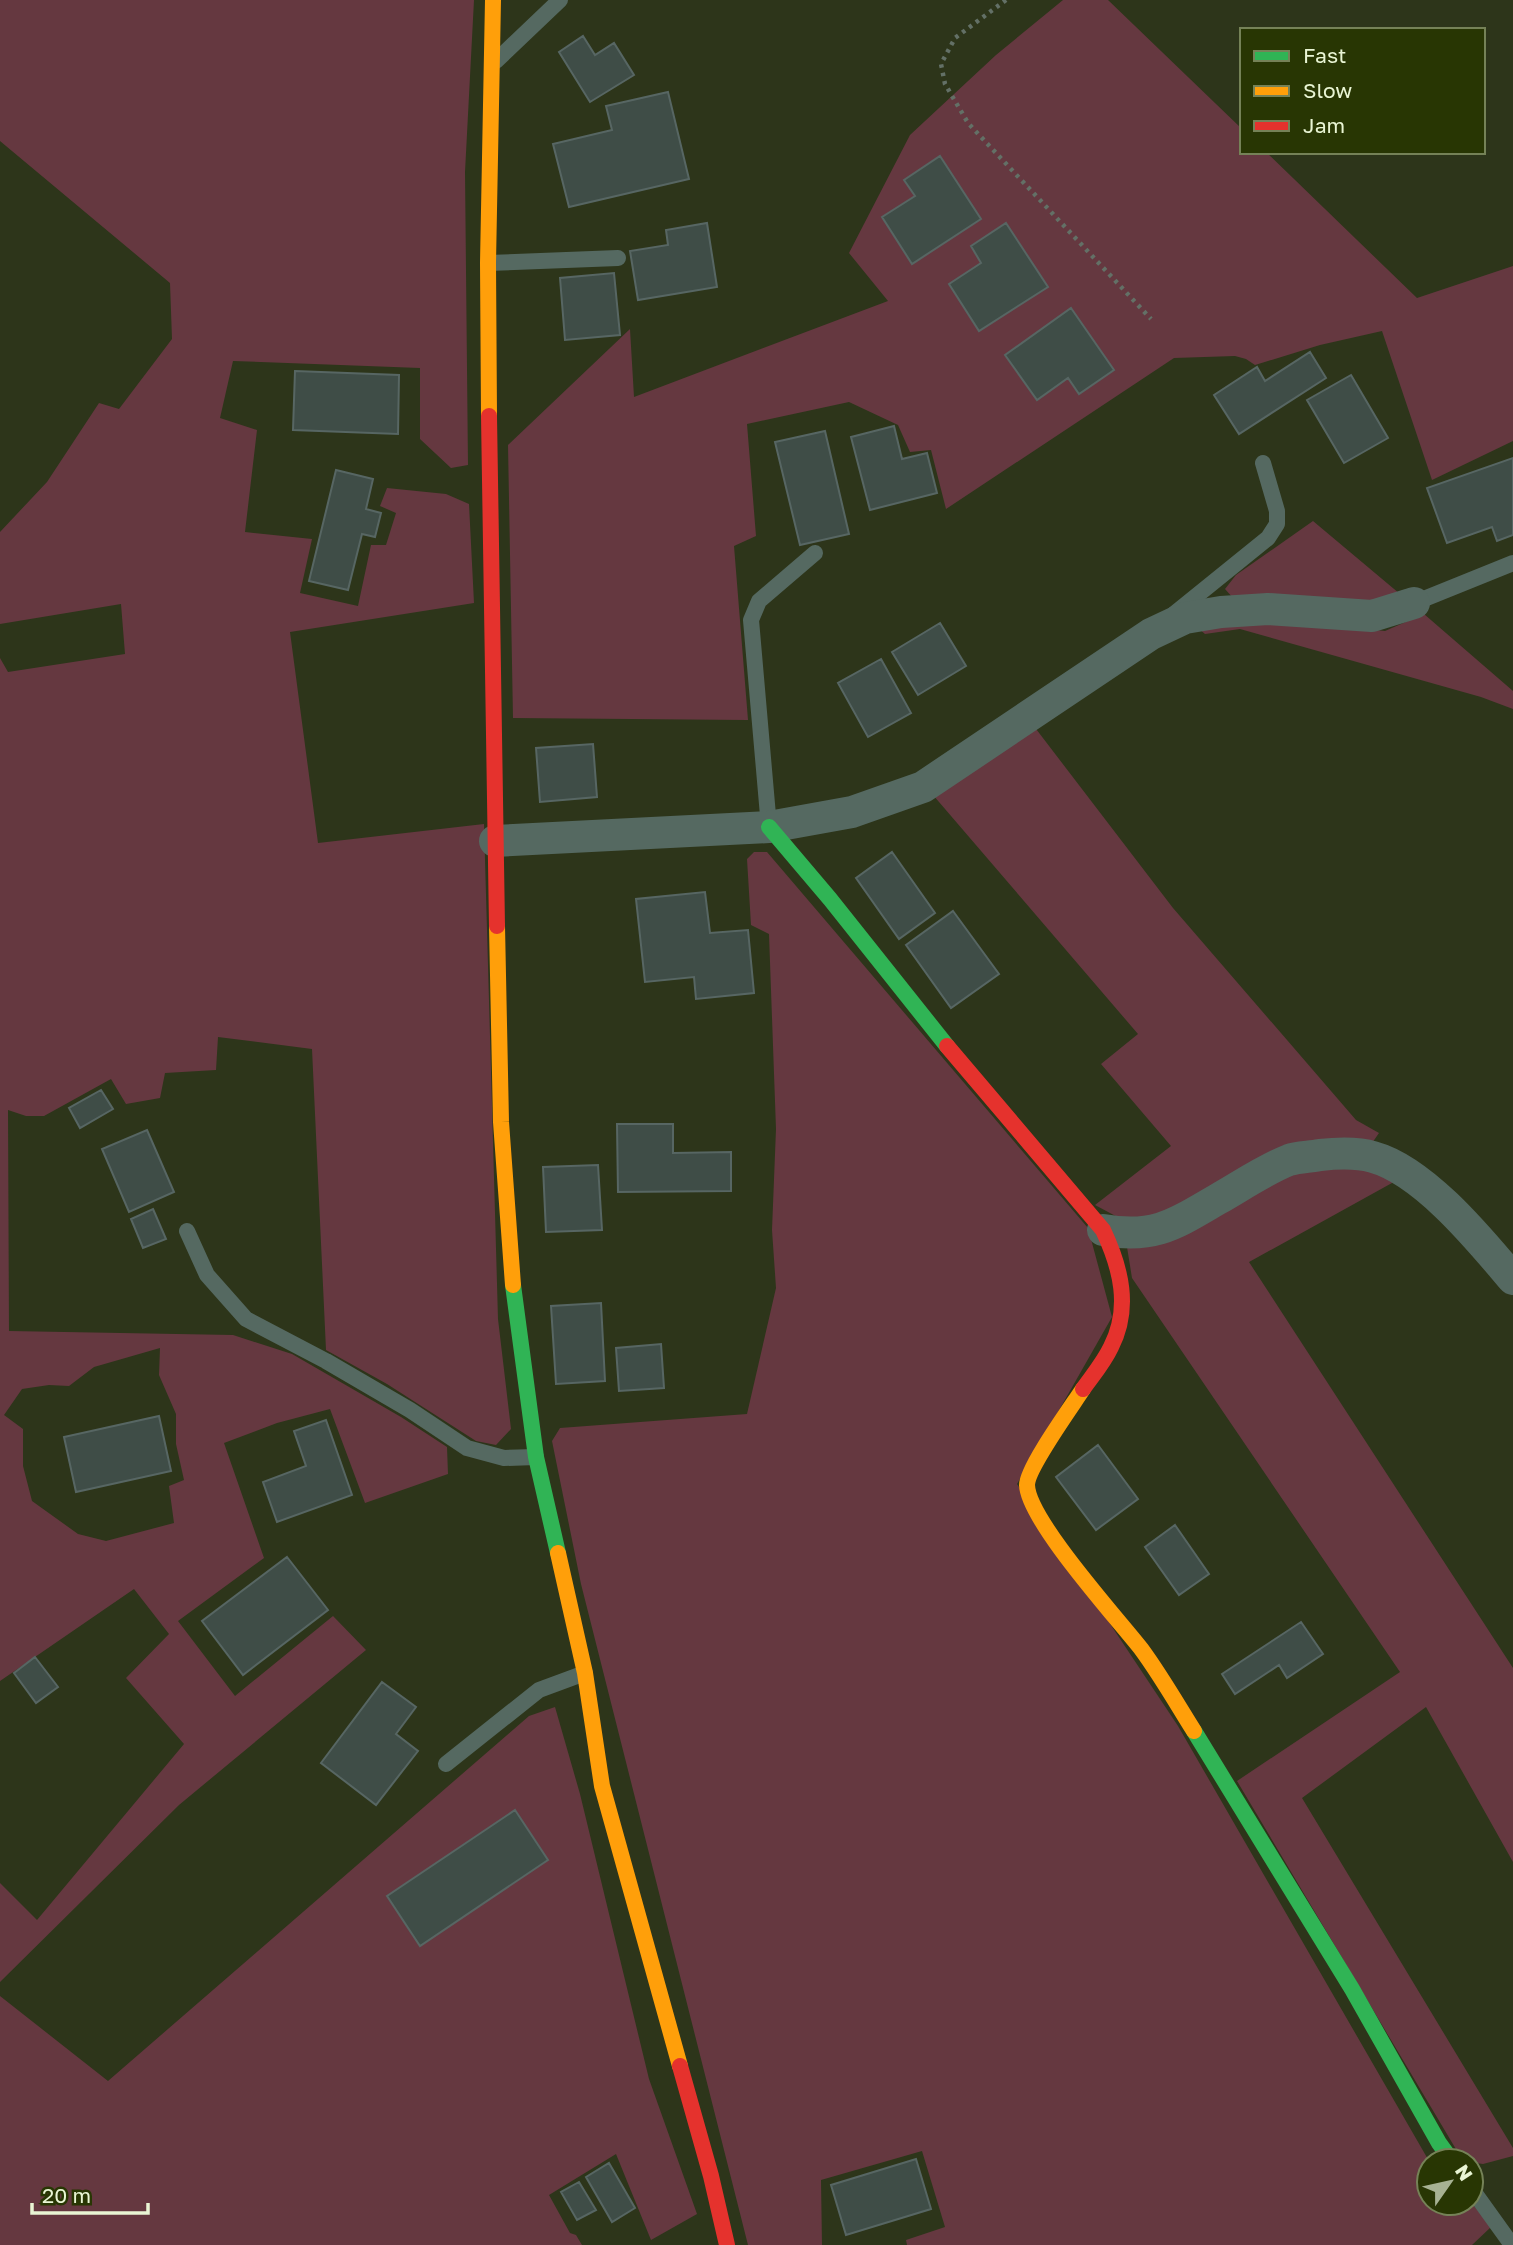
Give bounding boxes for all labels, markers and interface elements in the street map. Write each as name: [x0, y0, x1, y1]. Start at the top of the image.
legend: [1240, 28, 1485, 154]
text: Fast: [1303, 42, 1346, 68]
text: Slow: [1303, 77, 1352, 103]
text: Jam: [1303, 112, 1345, 138]
north arrow: [1415, 2147, 1485, 2217]
text: N: [1451, 2160, 1478, 2185]
scale bar: [32, 2172, 147, 2216]
text: 20 m: [42, 2182, 91, 2208]

